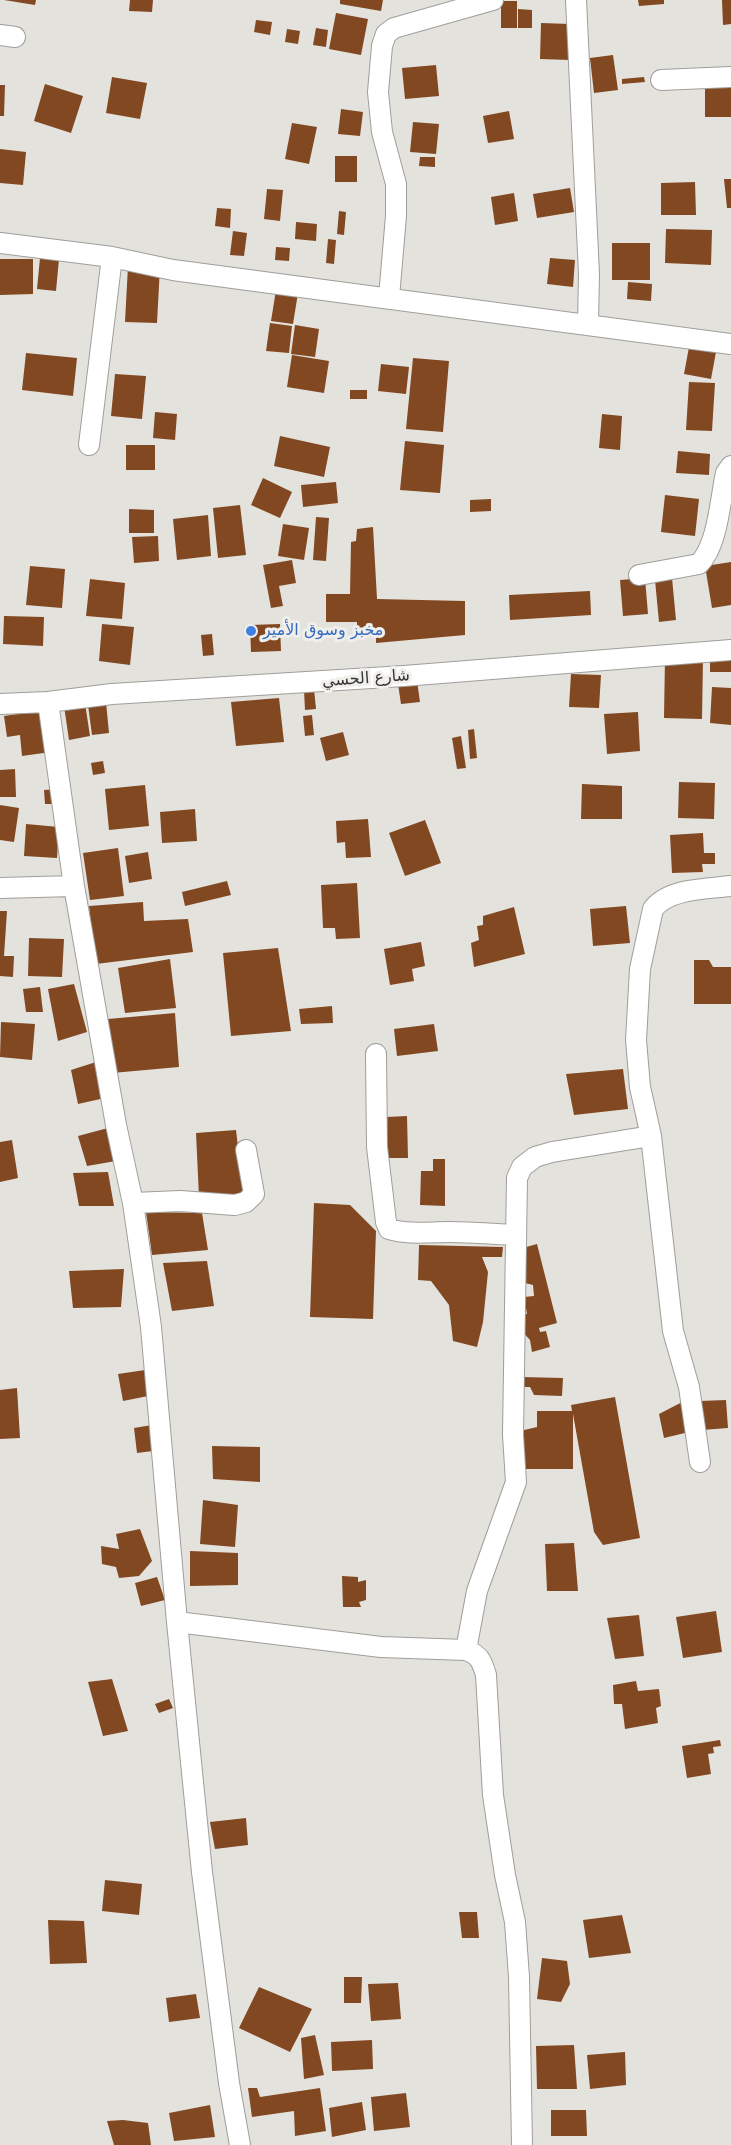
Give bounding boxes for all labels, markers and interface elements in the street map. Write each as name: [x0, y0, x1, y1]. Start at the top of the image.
place label: مخبز وسوق الأمير: [263, 621, 383, 641]
marker: مخبز وسوق الأمير: [244, 624, 258, 638]
street label: شارع الحسي: [321, 666, 411, 692]

